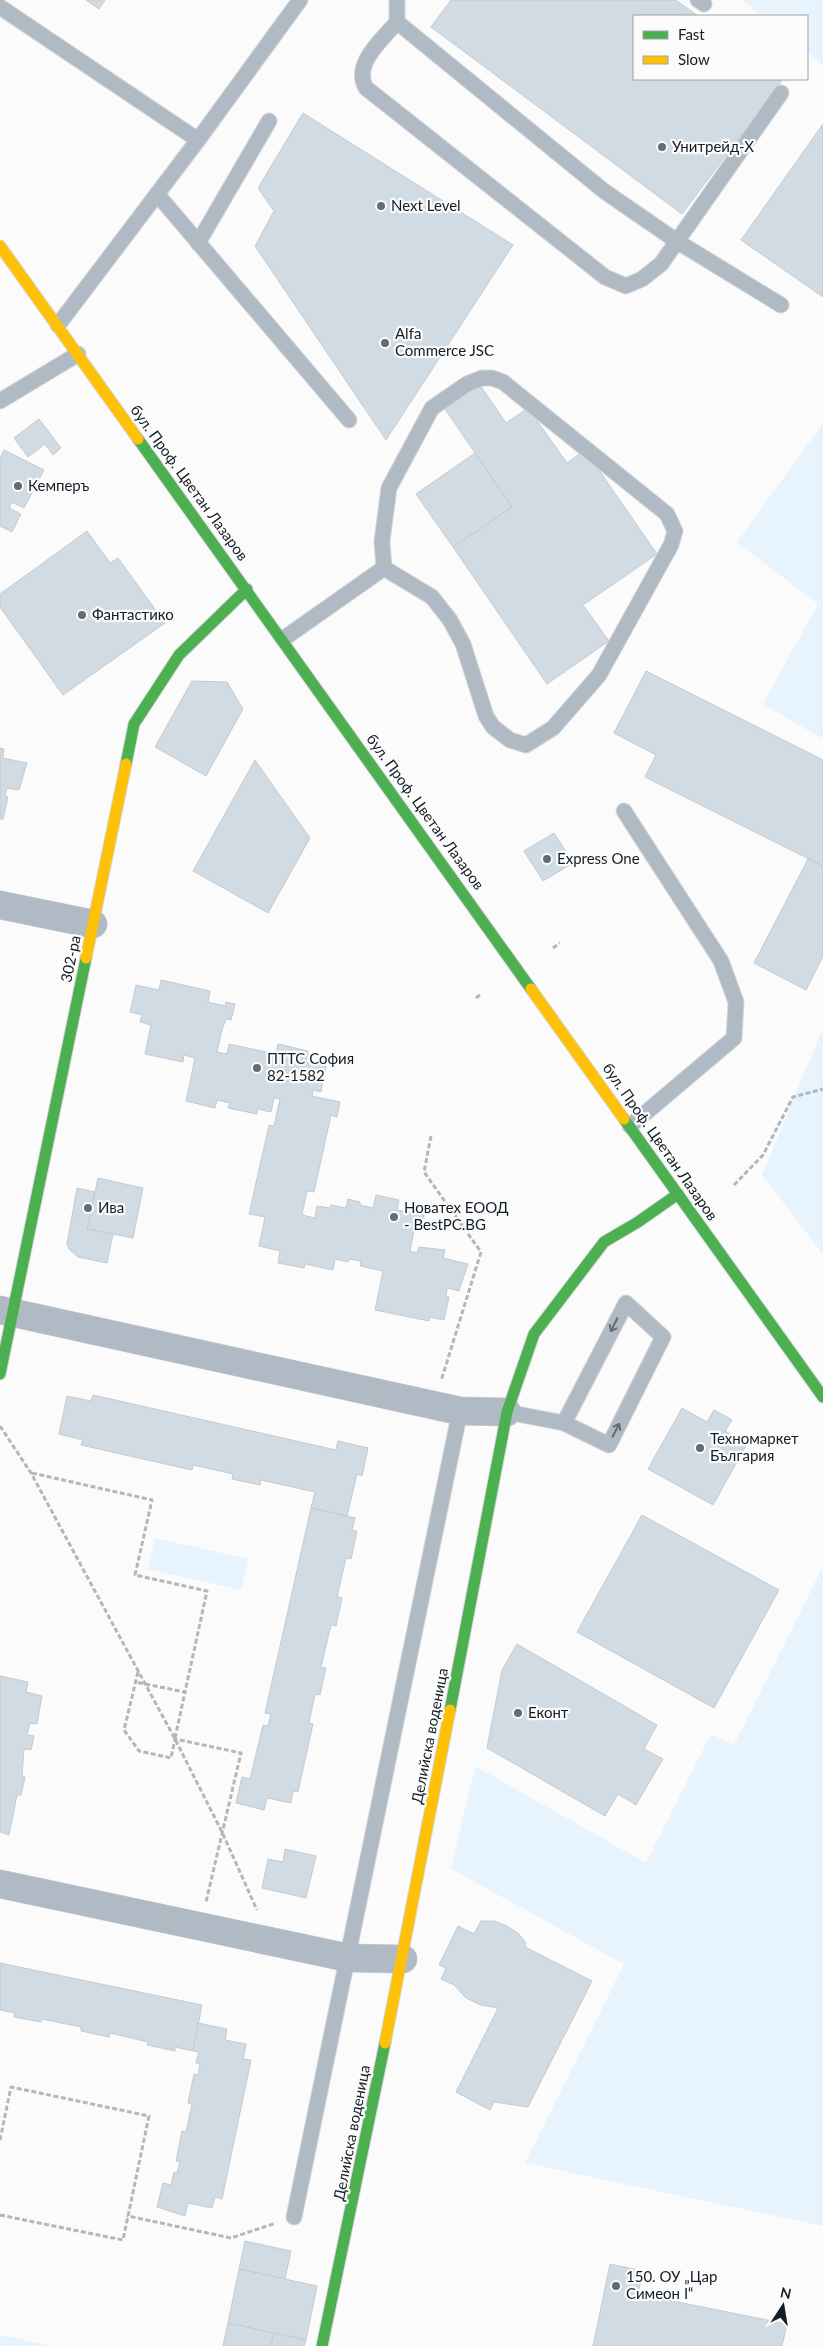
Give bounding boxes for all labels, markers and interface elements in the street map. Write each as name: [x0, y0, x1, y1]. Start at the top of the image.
legend: [633, 15, 808, 80]
text: Fast: [678, 25, 705, 43]
text: Slow: [678, 50, 710, 68]
place label: Унитрейд-Х: [672, 137, 754, 155]
marker: Унитрейд-Х: [656, 141, 668, 153]
place label: Next Level: [391, 196, 461, 214]
marker: Next Level: [375, 200, 387, 212]
place label: Alfa Commerce JSC: [395, 324, 494, 359]
marker: Alfa Commerce JSC: [379, 337, 391, 349]
street label: бул. Проф. Цветан Лазаров: [127, 401, 252, 564]
place label: Кемперъ: [28, 476, 90, 494]
marker: Кемперъ: [12, 480, 24, 492]
place label: Фантастико: [92, 605, 174, 623]
marker: Фантастико: [76, 609, 88, 621]
street label: бул. Проф. Цветан Лазаров: [363, 730, 488, 893]
place label: Express One: [557, 849, 640, 867]
marker: Express One: [541, 853, 553, 865]
street label: 302-ра: [56, 934, 84, 984]
place label: ПТТС София 82-1582: [267, 1049, 354, 1084]
street label: бул. Проф. Цветан Лазаров: [599, 1059, 722, 1224]
marker: ПТТС София 82-1582: [251, 1062, 263, 1074]
place label: Ива: [98, 1198, 124, 1216]
place label: Новатех ЕООД - BestPC.BG: [404, 1198, 509, 1233]
marker: Ива: [82, 1202, 94, 1214]
marker: Новатех ЕООД - BestPC.BG: [388, 1211, 400, 1223]
one-way arrow: [609, 1317, 618, 1332]
one-way arrow: [612, 1423, 621, 1438]
place label: Техномаркет България: [710, 1429, 799, 1464]
marker: Техномаркет България: [694, 1442, 706, 1454]
street label: Делийска воденица: [407, 1666, 451, 1805]
place label: Еконт: [528, 1703, 569, 1721]
marker: Еконт: [512, 1707, 524, 1719]
street label: Делийска воденица: [329, 2063, 373, 2202]
place label: 150. ОУ „Цар Симеон I“: [626, 2267, 717, 2302]
marker: 150. ОУ „Цар Симеон I“: [610, 2280, 622, 2292]
north arrow: [758, 2281, 808, 2331]
text: N: [779, 2283, 793, 2302]

